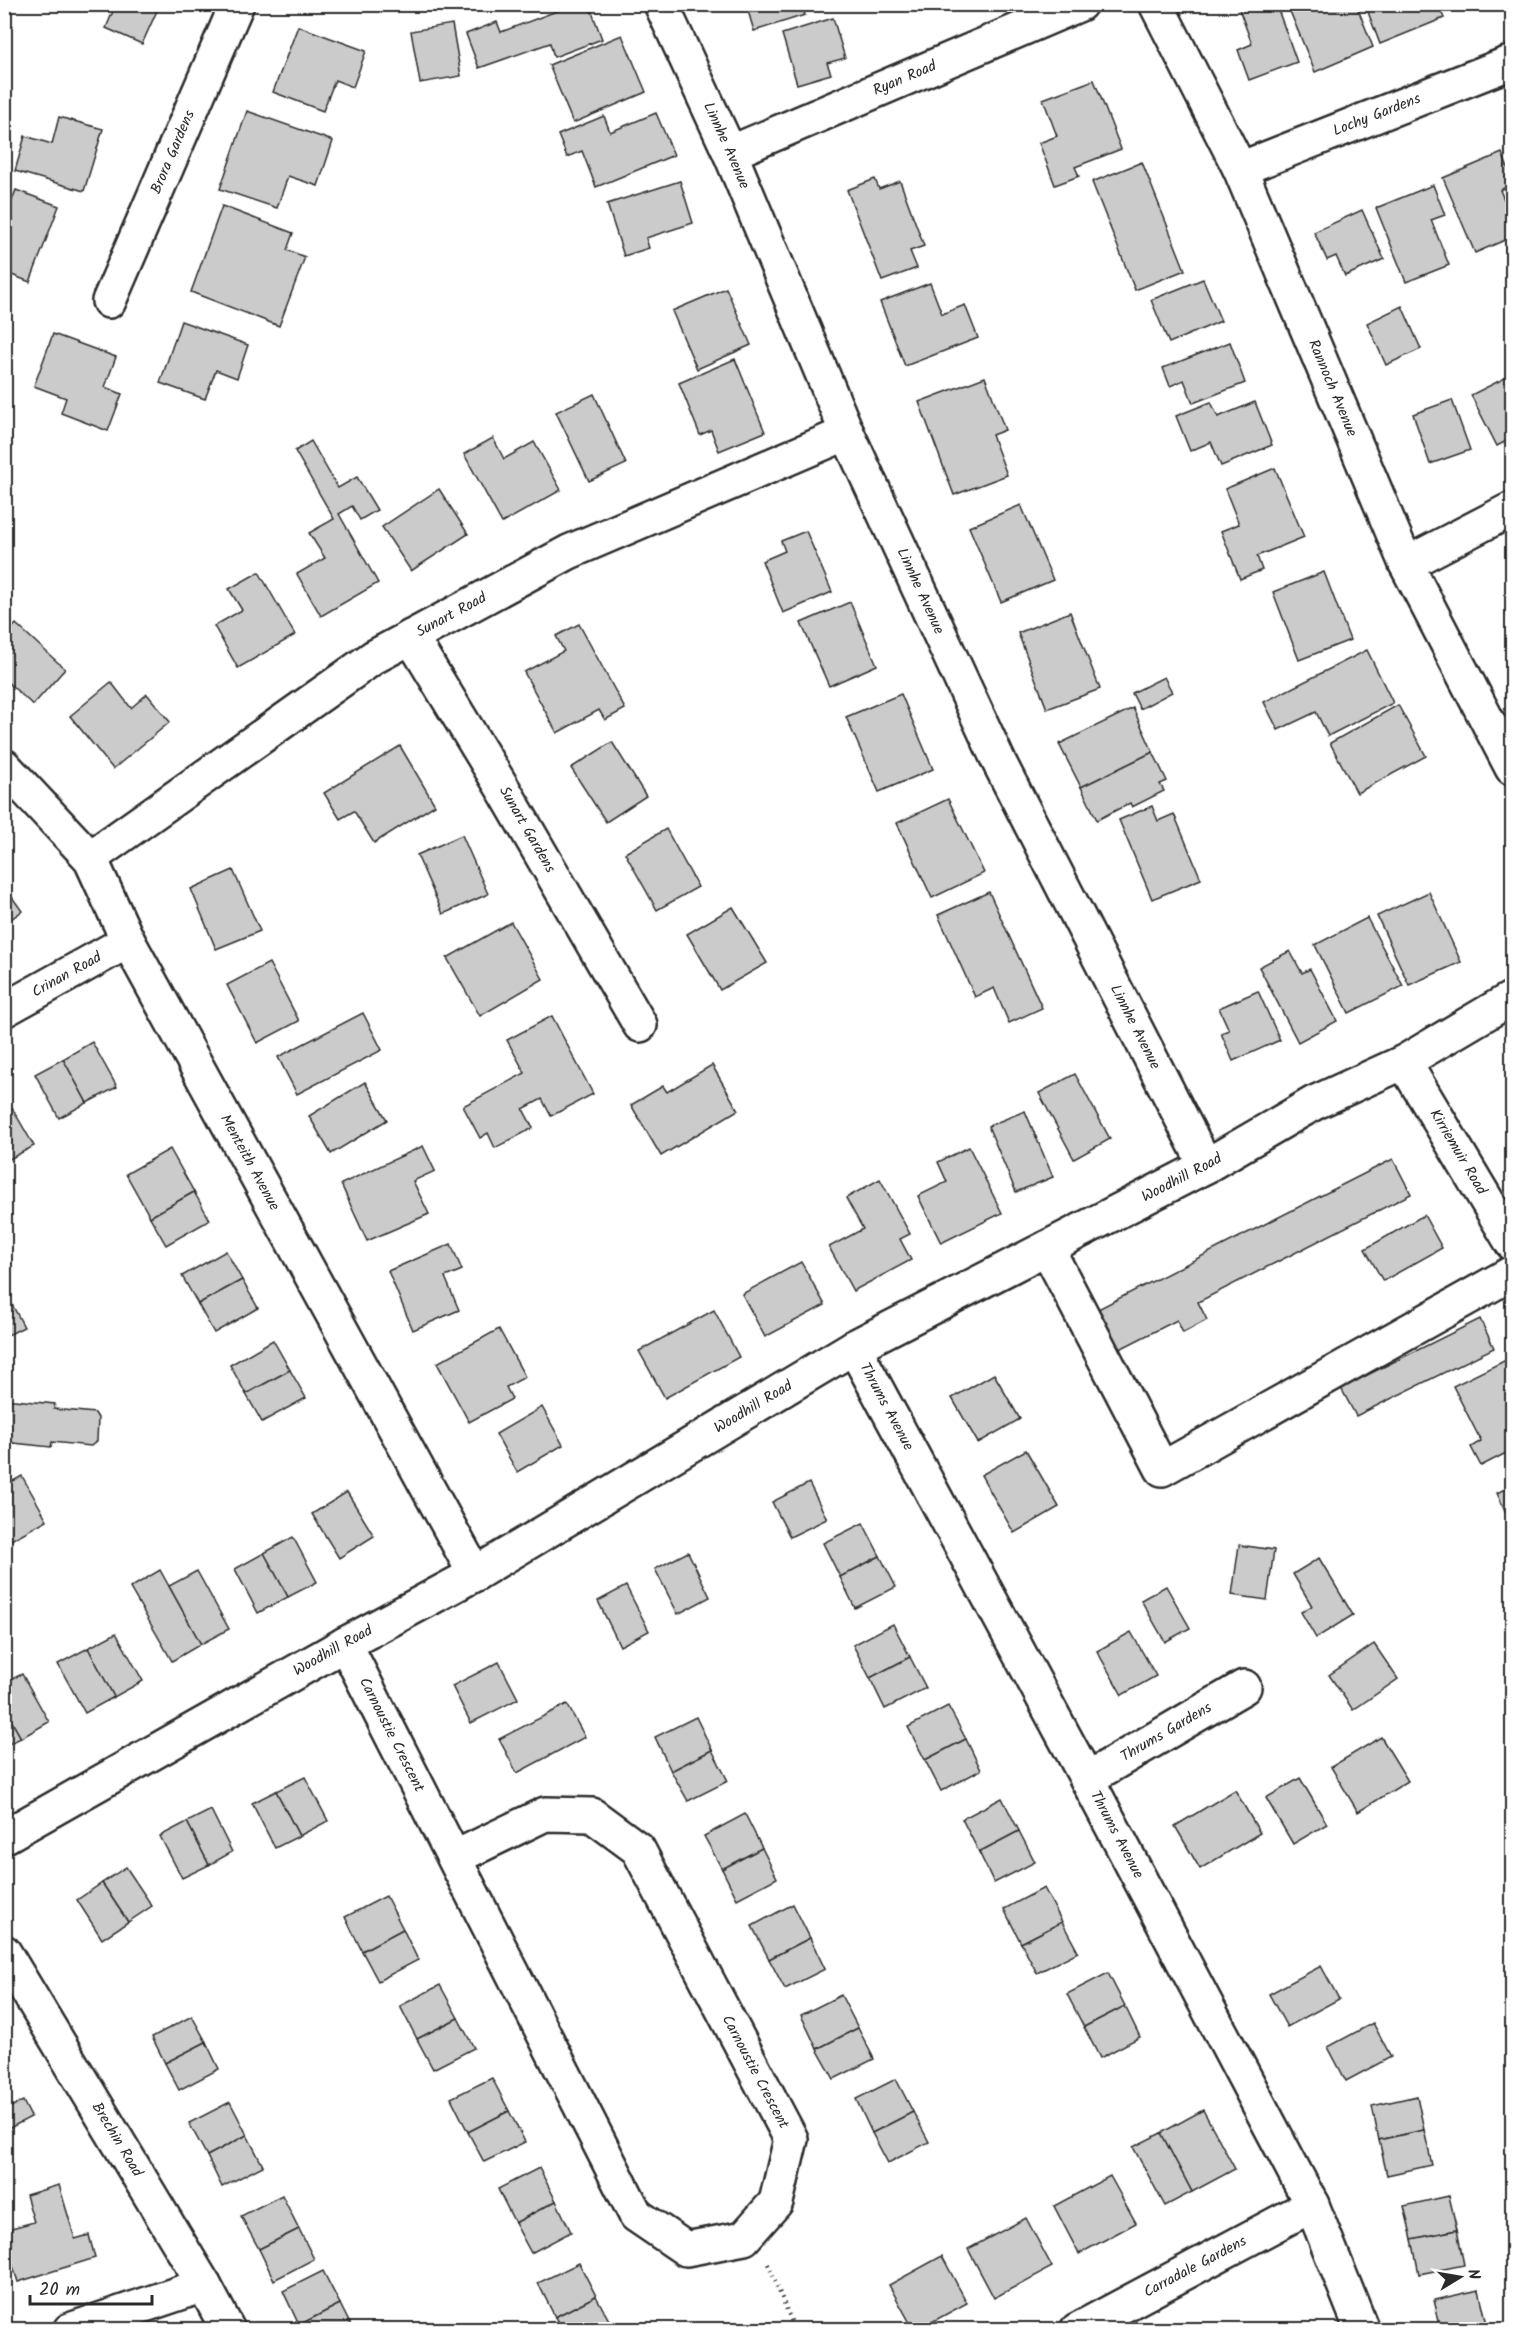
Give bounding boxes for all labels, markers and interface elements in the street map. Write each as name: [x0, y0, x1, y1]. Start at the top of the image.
street label: Ryan Road: [869, 54, 941, 103]
street label: Lochy Gardens: [1329, 87, 1425, 143]
street label: Linnhe Avenue: [696, 98, 756, 193]
street label: Brora Gardens: [144, 106, 202, 198]
street label: Rannoch Avenue: [1301, 336, 1363, 441]
street label: Linnhe Avenue: [890, 544, 951, 639]
street label: Sunart Road: [412, 586, 492, 644]
street label: Sunart Gardens: [492, 782, 562, 878]
street label: Crinan Road: [28, 946, 107, 1004]
street label: Linnhe Avenue: [1103, 980, 1167, 1074]
street label: Kirriemuir Road: [1423, 1105, 1493, 1200]
street label: Menteith Avenue: [213, 1110, 286, 1215]
street label: Woodhill Road: [1137, 1147, 1227, 1209]
street label: Thrums Avenue: [853, 1359, 920, 1455]
street label: Woodhill Road: [710, 1374, 798, 1440]
street label: Woodhill Road: [289, 1619, 378, 1683]
street label: Carnoustie Crescent: [352, 1673, 431, 1797]
street label: Thrums Gardens: [1116, 1696, 1217, 1769]
street label: Thrums Avenue: [1083, 1786, 1150, 1883]
street label: Carnoustie Crescent: [715, 2011, 795, 2133]
street label: Brechin Road: [85, 2098, 149, 2182]
street label: Carradale Gardens: [1139, 2229, 1252, 2304]
north arrow: [1430, 2247, 1490, 2307]
text: N: [1460, 2267, 1486, 2282]
scale bar: [30, 2268, 152, 2306]
text: 20 m: [39, 2276, 80, 2305]

